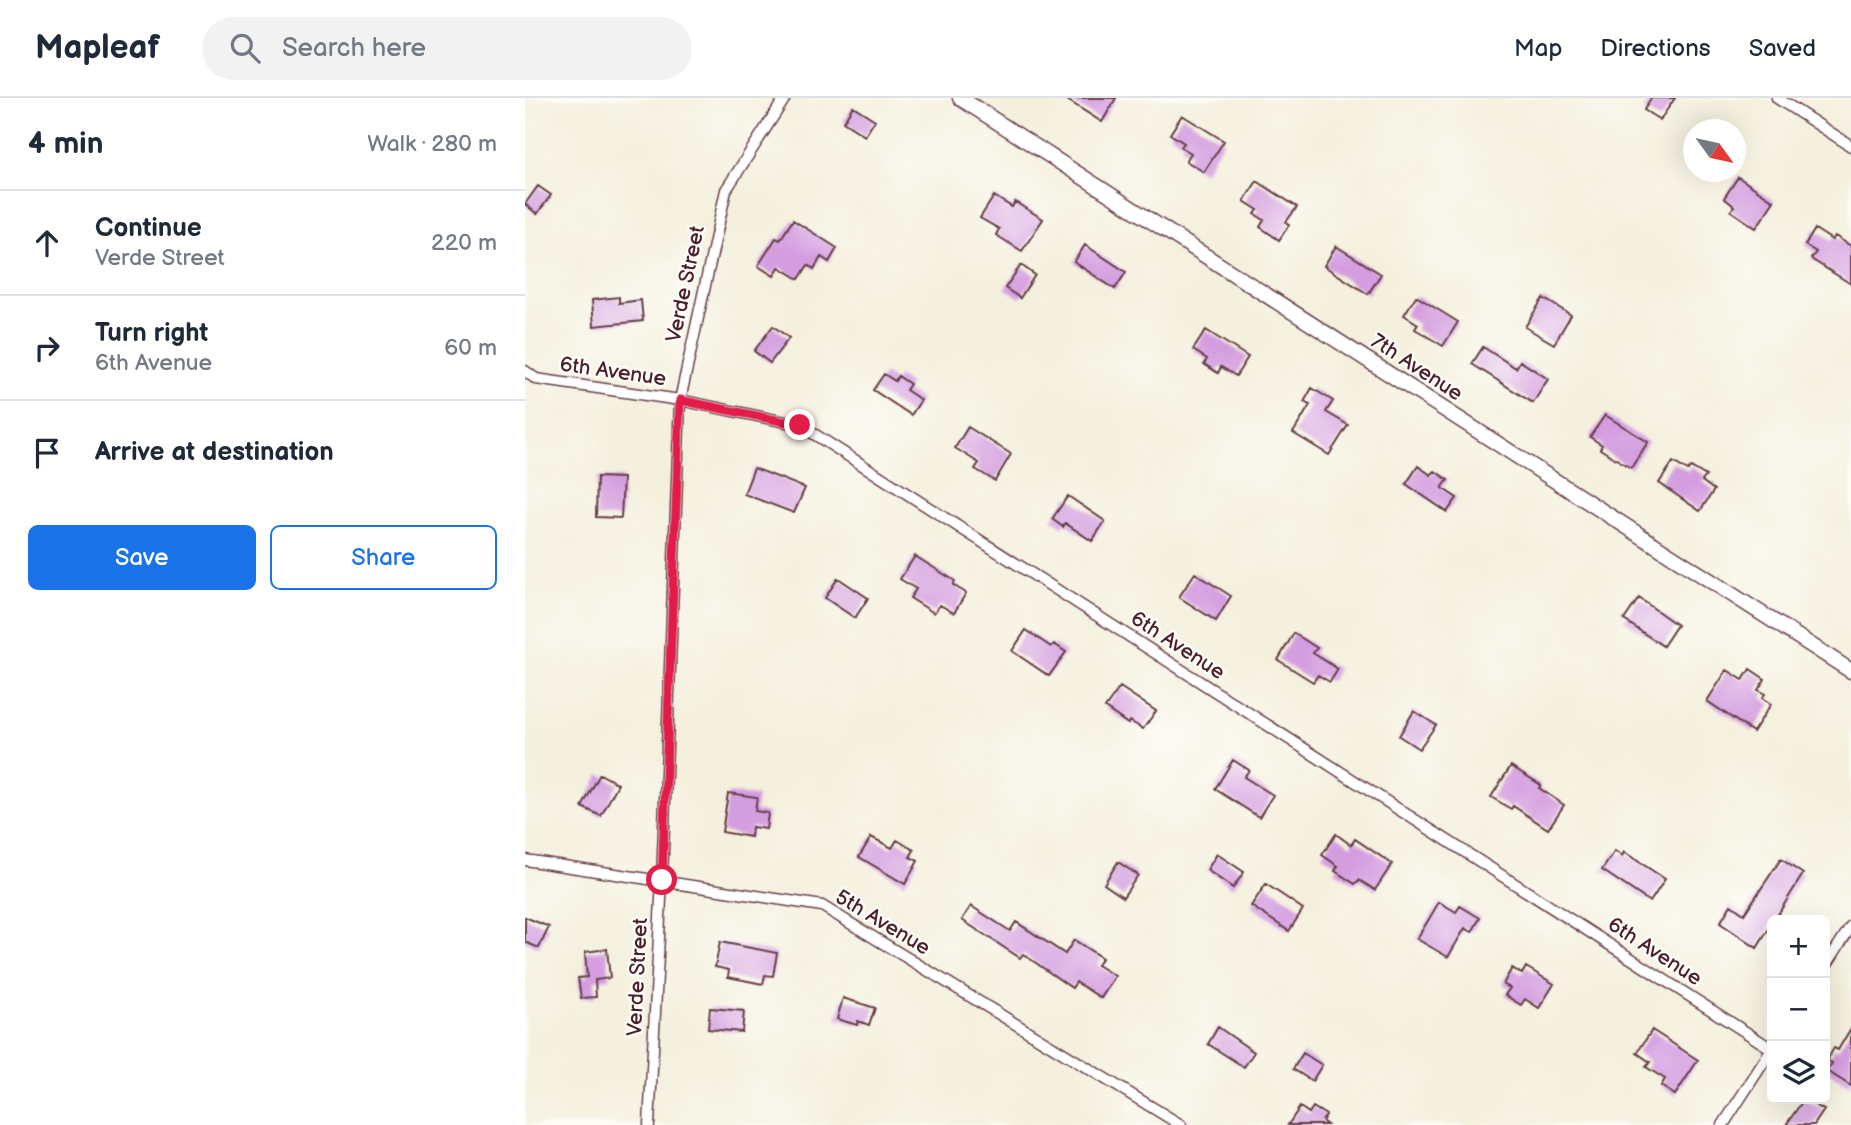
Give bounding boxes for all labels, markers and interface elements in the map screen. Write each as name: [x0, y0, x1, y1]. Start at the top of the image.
search box: [202, 17, 692, 80]
text: Mapleaf: [35, 28, 160, 68]
icon: search: [226, 29, 264, 67]
text: Search here: [282, 33, 426, 64]
text: Map: [1514, 34, 1562, 63]
text: Directions: [1600, 34, 1711, 63]
text: Saved: [1749, 34, 1816, 63]
north arrow: [1683, 119, 1746, 182]
text: 4 min: [28, 126, 103, 162]
text: Walk · 280 m: [367, 130, 497, 158]
text: Continue: [95, 213, 202, 244]
street label: Verde Street: [661, 223, 710, 345]
icon: ahead: [28, 224, 66, 262]
text: 220 m: [431, 229, 497, 257]
text: Verde Street: [95, 244, 225, 272]
text: Turn right: [95, 318, 208, 349]
street label: 7th Avenue: [1366, 328, 1467, 406]
icon: right: [28, 329, 66, 367]
text: 60 m: [444, 334, 497, 362]
text: 6th Avenue: [95, 349, 212, 377]
street label: 6th Avenue: [558, 352, 668, 391]
route end: [784, 409, 815, 440]
icon: arrive: [28, 434, 66, 472]
text: Arrive at destination: [95, 437, 334, 468]
button: Save: [28, 525, 256, 590]
button: Share: [270, 525, 497, 590]
street label: 6th Avenue: [1126, 606, 1229, 685]
route start: [646, 864, 677, 895]
street label: 5th Avenue: [831, 884, 935, 961]
street label: 6th Avenue: [1603, 912, 1706, 991]
map controls: [1767, 915, 1830, 1104]
button: +: [1767, 915, 1830, 978]
street label: Verde Street: [622, 917, 653, 1037]
button: −: [1767, 978, 1830, 1041]
button: layers: [1767, 1041, 1830, 1104]

